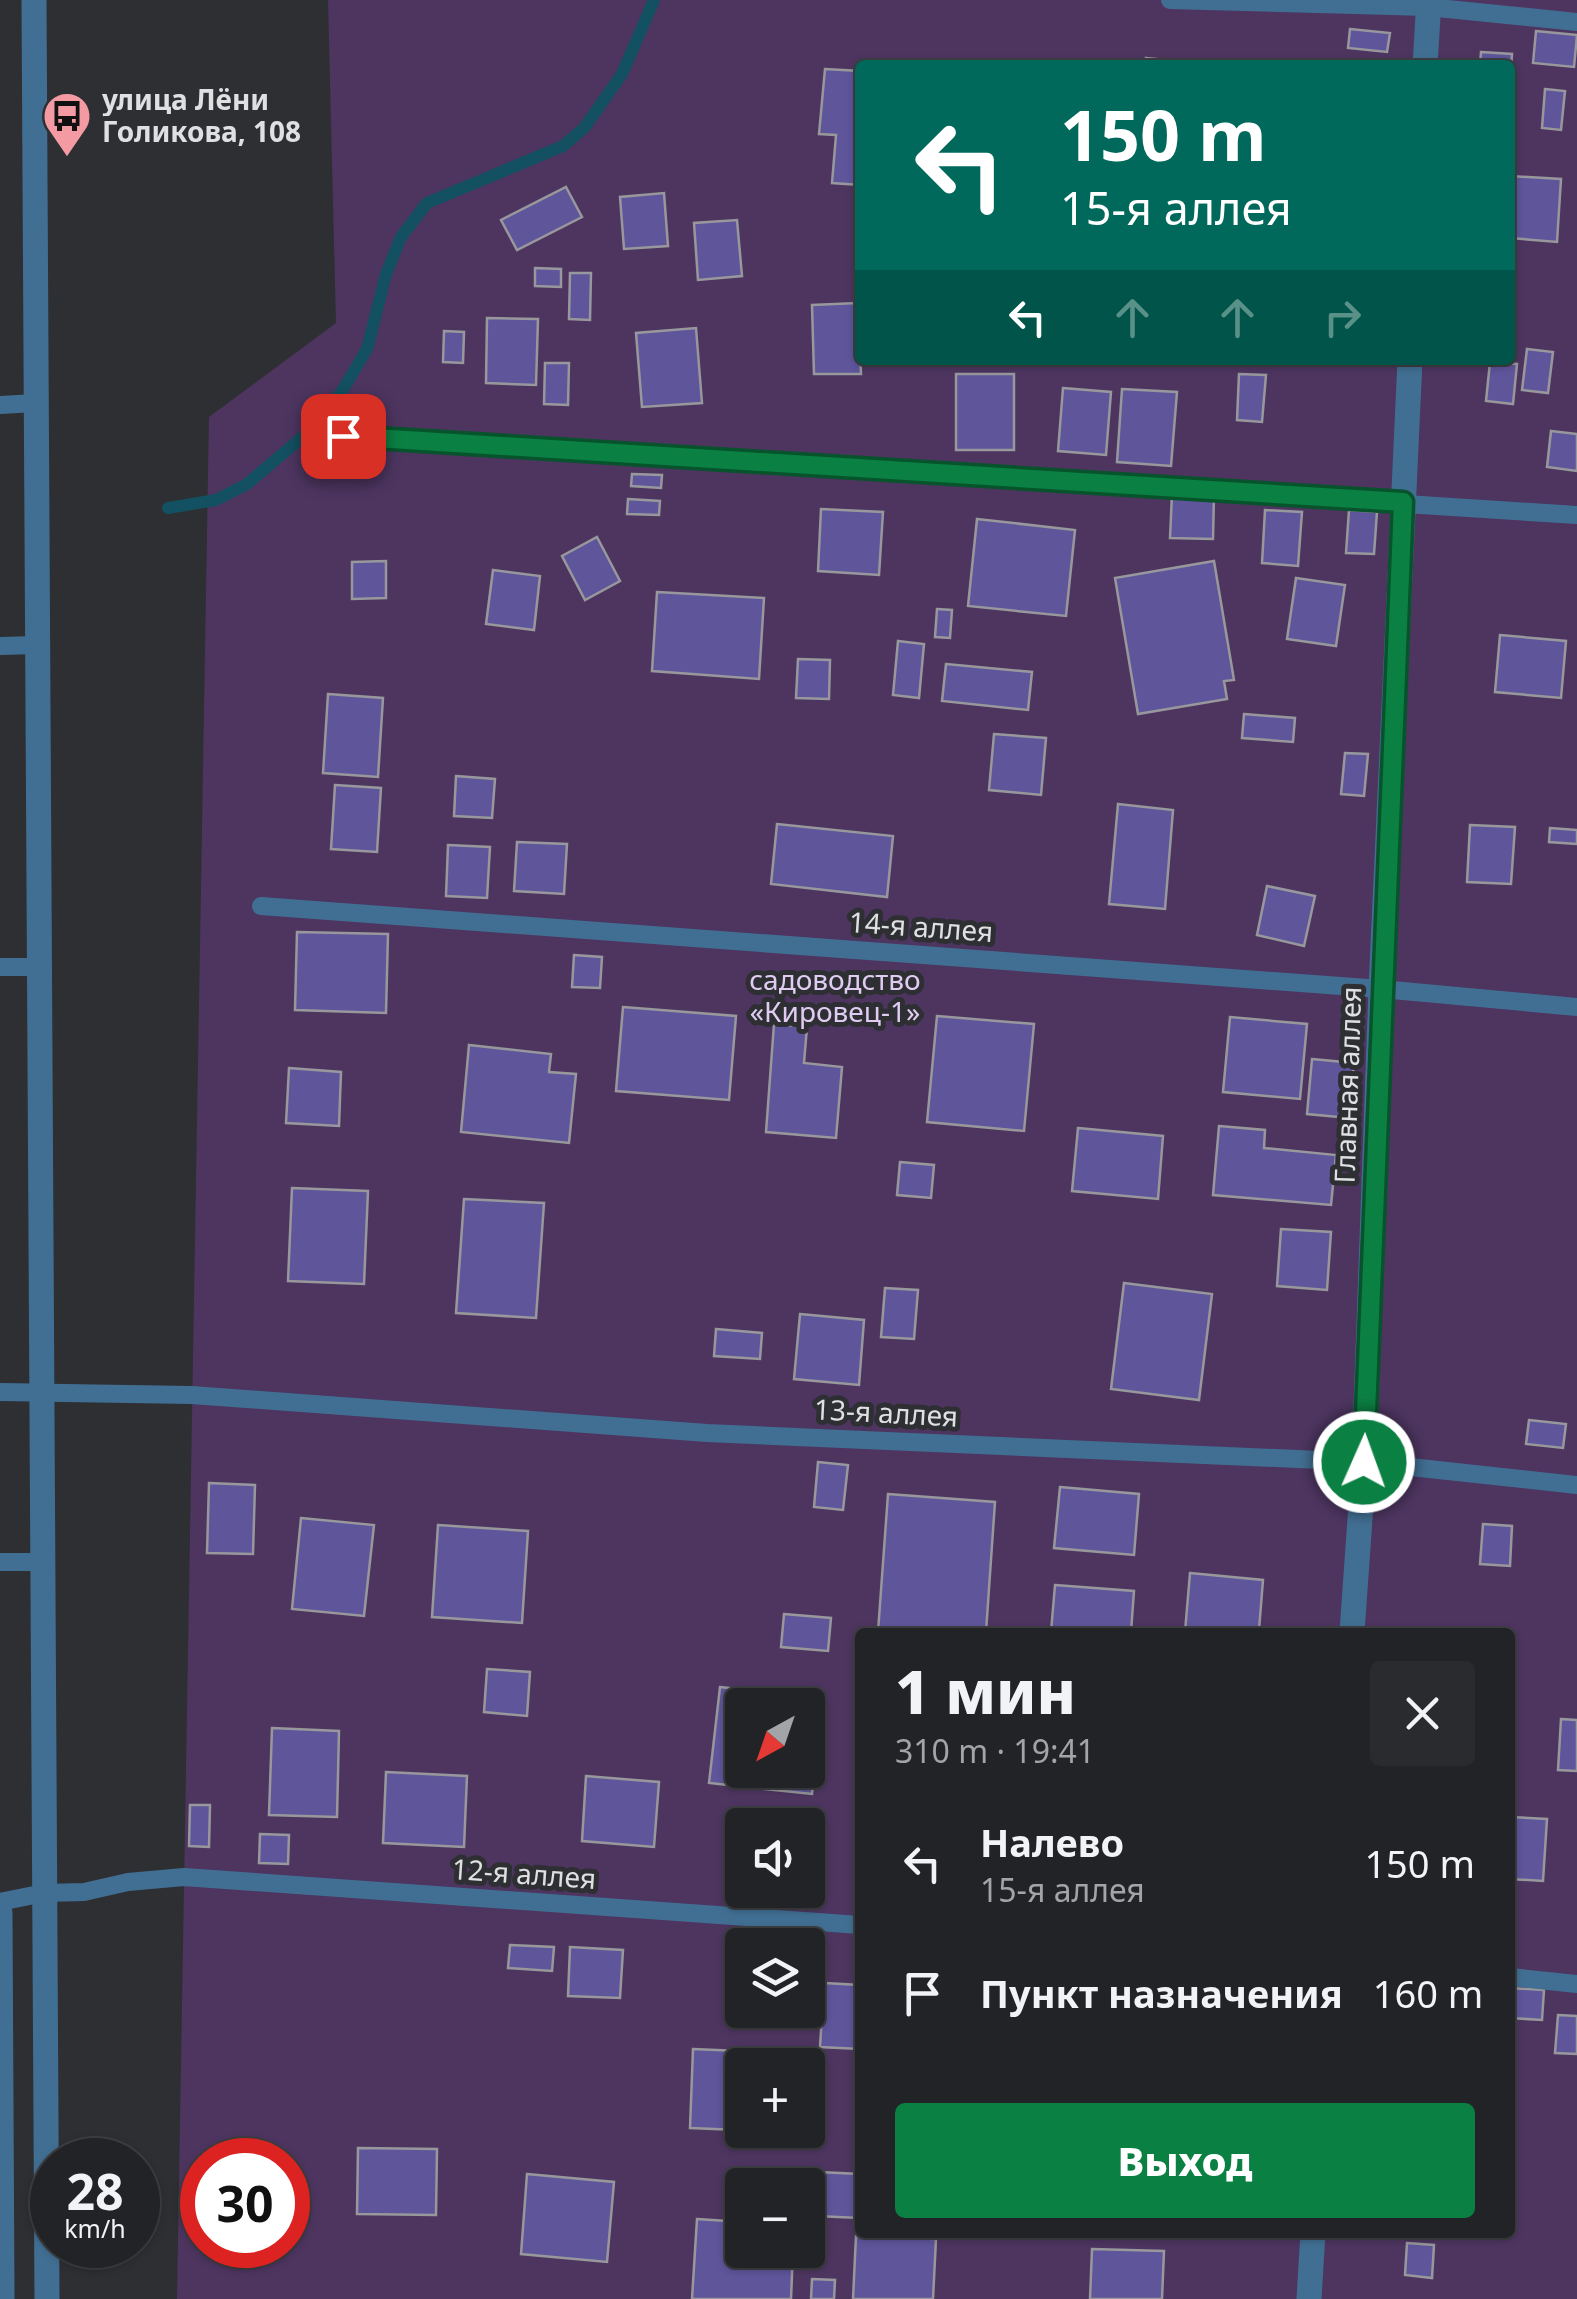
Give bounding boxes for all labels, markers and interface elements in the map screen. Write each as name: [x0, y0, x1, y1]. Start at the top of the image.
place label: улица Лёни Голикова, 108: [101, 80, 301, 150]
text: 150 m: [1060, 86, 1267, 182]
bus stop icon: улица Лёни Голикова, 108: [41, 90, 93, 158]
icon: left: [895, 100, 1025, 230]
text: 15-я аллея: [1060, 177, 1292, 238]
icon: left: [1000, 290, 1055, 345]
icon: ahead: [1105, 290, 1160, 345]
icon: ahead: [1210, 290, 1265, 345]
icon: right: [1315, 290, 1370, 345]
pin: [301, 394, 386, 479]
icon: arrive: [316, 409, 371, 464]
street label: 14-я аллея: [848, 902, 994, 950]
park label: садоводство «Кировец-1»: [749, 960, 921, 1030]
street label: Главная аллея: [1325, 986, 1369, 1184]
street label: 13-я аллея: [813, 1389, 959, 1435]
position arrow: [1312, 1410, 1416, 1514]
text: 1 мин: [895, 1650, 1076, 1732]
button: close: [1370, 1661, 1475, 1766]
north arrow: [725, 1688, 825, 1788]
map controls: [725, 1688, 825, 2268]
text: 310 m · 19:41: [895, 1729, 1095, 1772]
button: sound: [725, 1808, 825, 1908]
text: Налево: [980, 1816, 1124, 1868]
icon: left: [895, 1836, 950, 1891]
text: 150 m: [1364, 1837, 1475, 1889]
street label: 12-я аллея: [451, 1849, 597, 1897]
text: 15-я аллея: [980, 1868, 1145, 1911]
button: layers: [725, 1928, 825, 2028]
icon: arrive: [895, 1966, 950, 2021]
text: Пункт назначения: [980, 1967, 1343, 2019]
text: 160 m: [1373, 1967, 1483, 2019]
button: +: [725, 2048, 825, 2148]
button: Выход: [895, 2103, 1475, 2218]
speed limit sign: 30: [180, 2138, 310, 2268]
text: 28: [66, 2157, 124, 2225]
button: −: [725, 2168, 825, 2268]
text: km/h: [64, 2211, 126, 2245]

